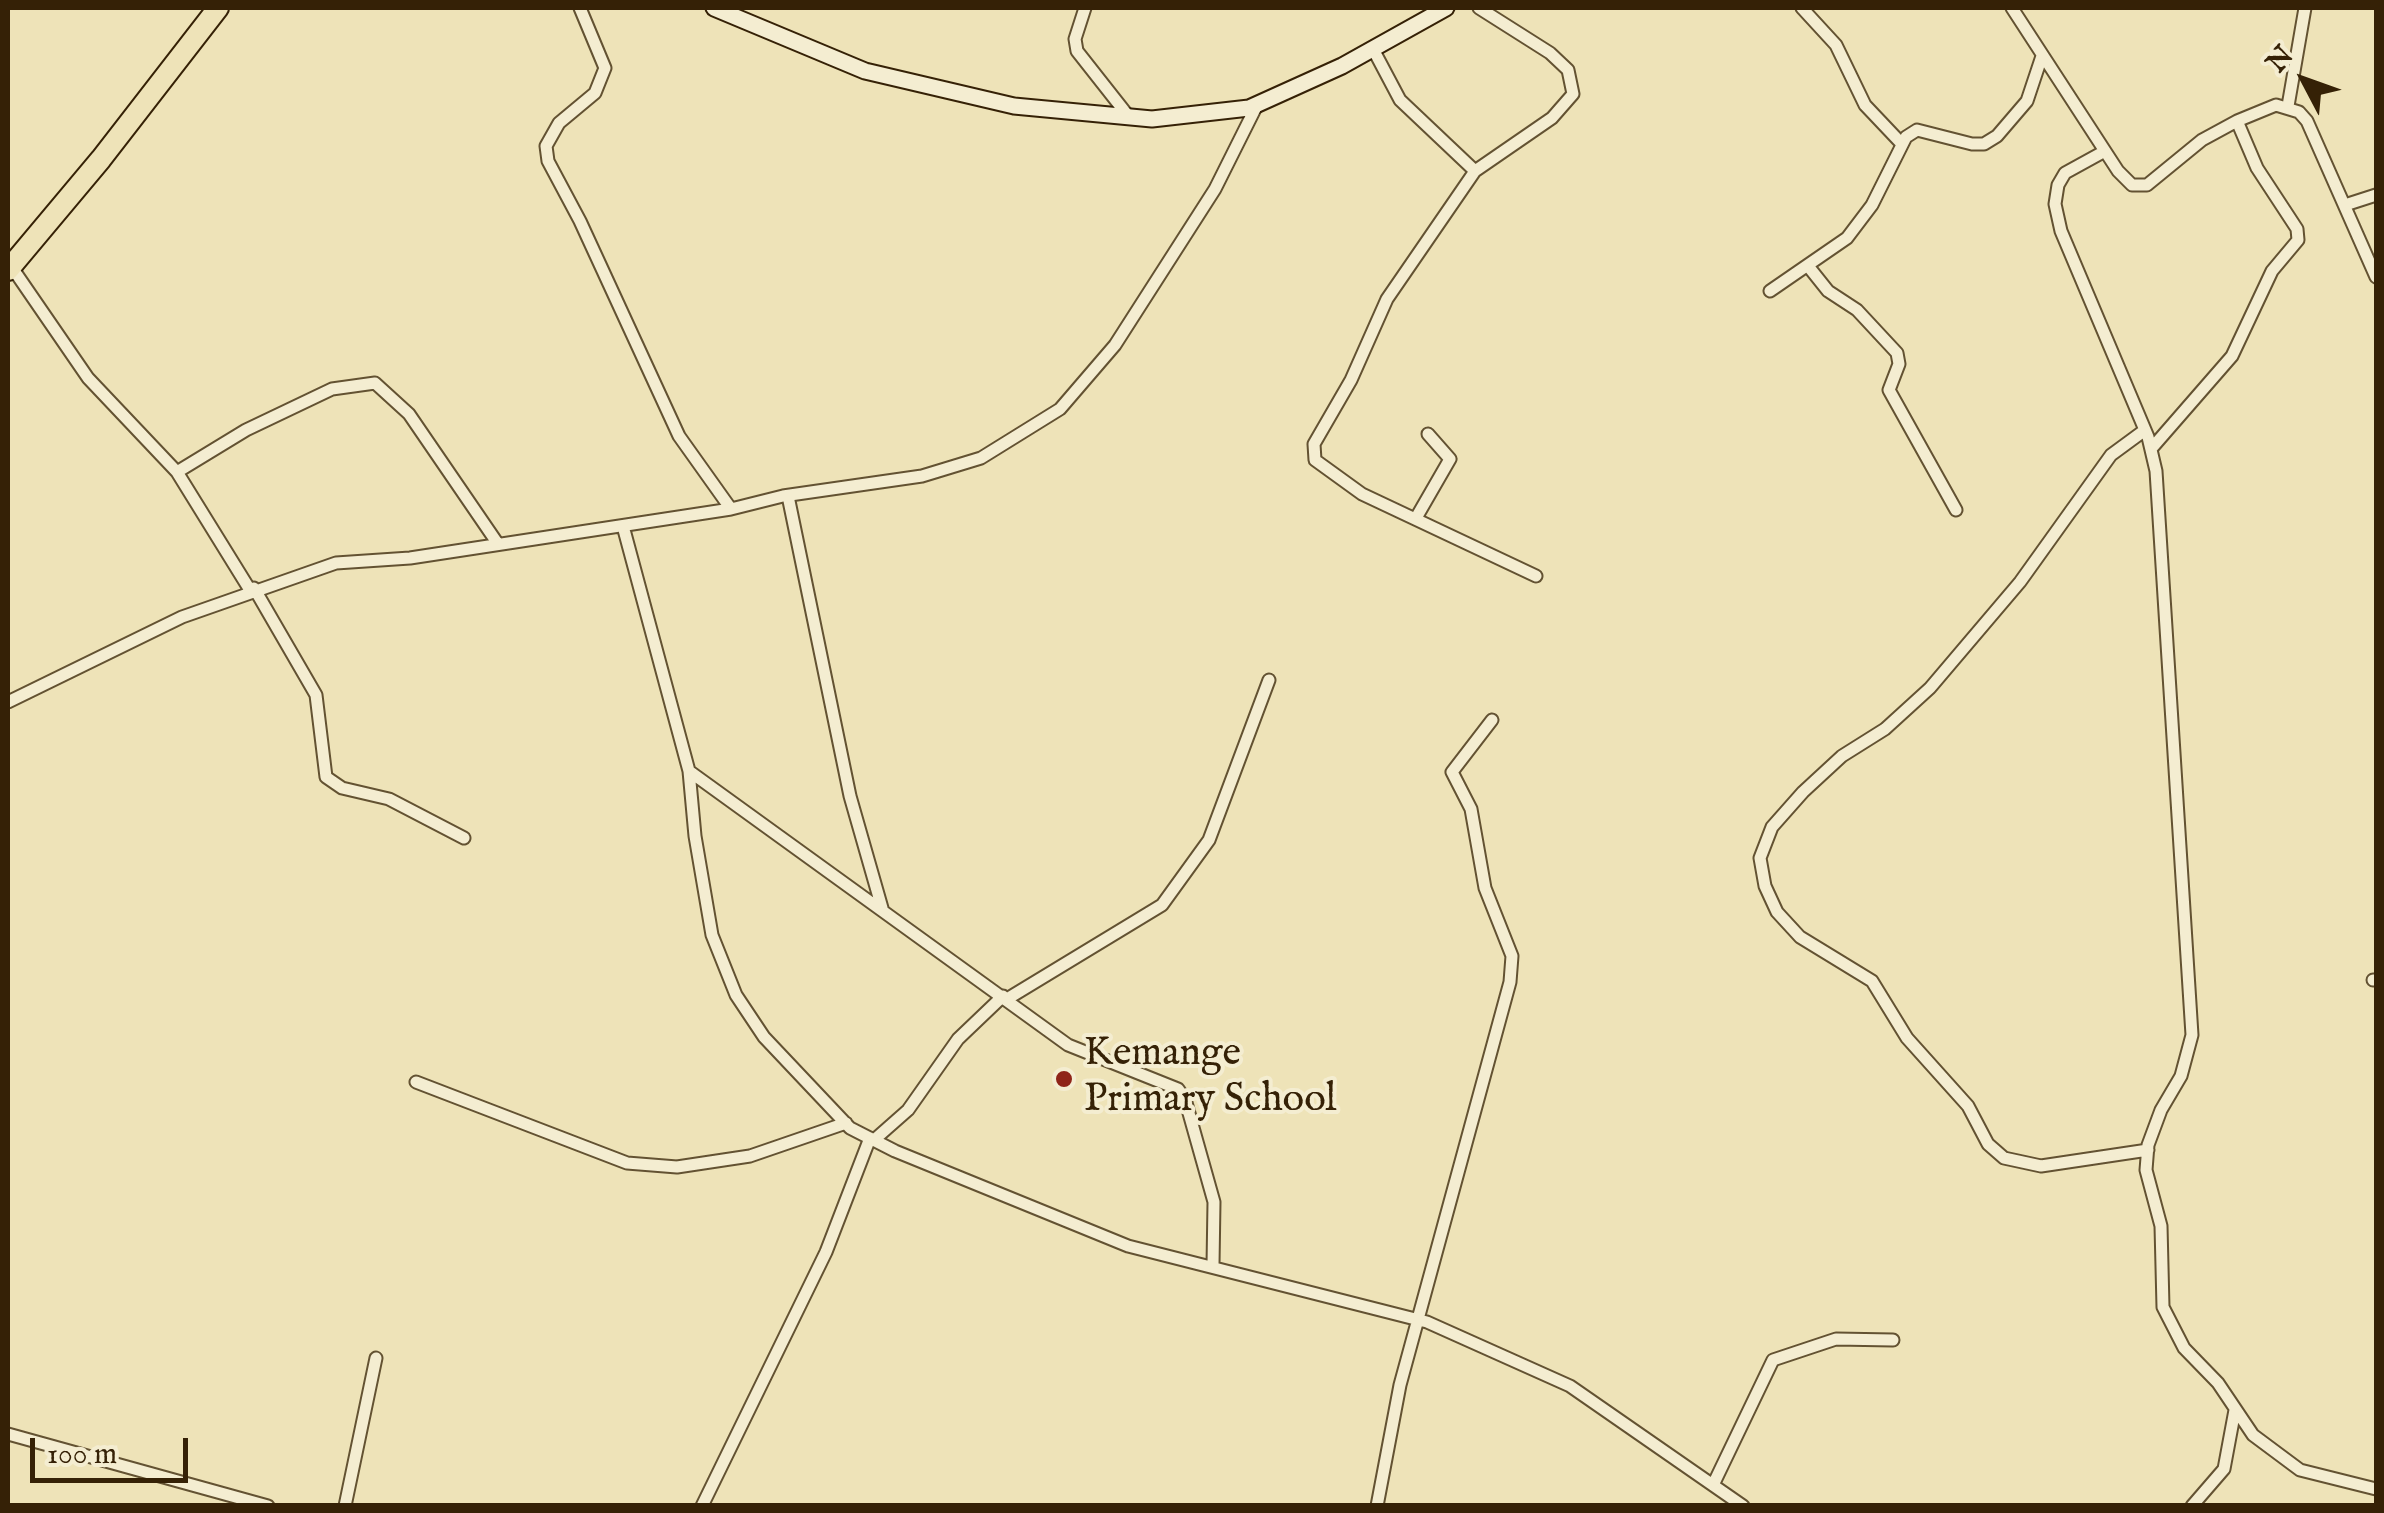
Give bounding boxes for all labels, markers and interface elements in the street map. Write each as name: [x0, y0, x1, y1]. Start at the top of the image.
north arrow: [2254, 30, 2354, 130]
text: N: [2260, 39, 2302, 81]
place label: Kemange Primary School: [1084, 1032, 1337, 1126]
marker: Kemange Primary School: [1053, 1068, 1075, 1090]
scale bar: [35, 1418, 192, 1480]
text: 100 m: [47, 1436, 117, 1474]

